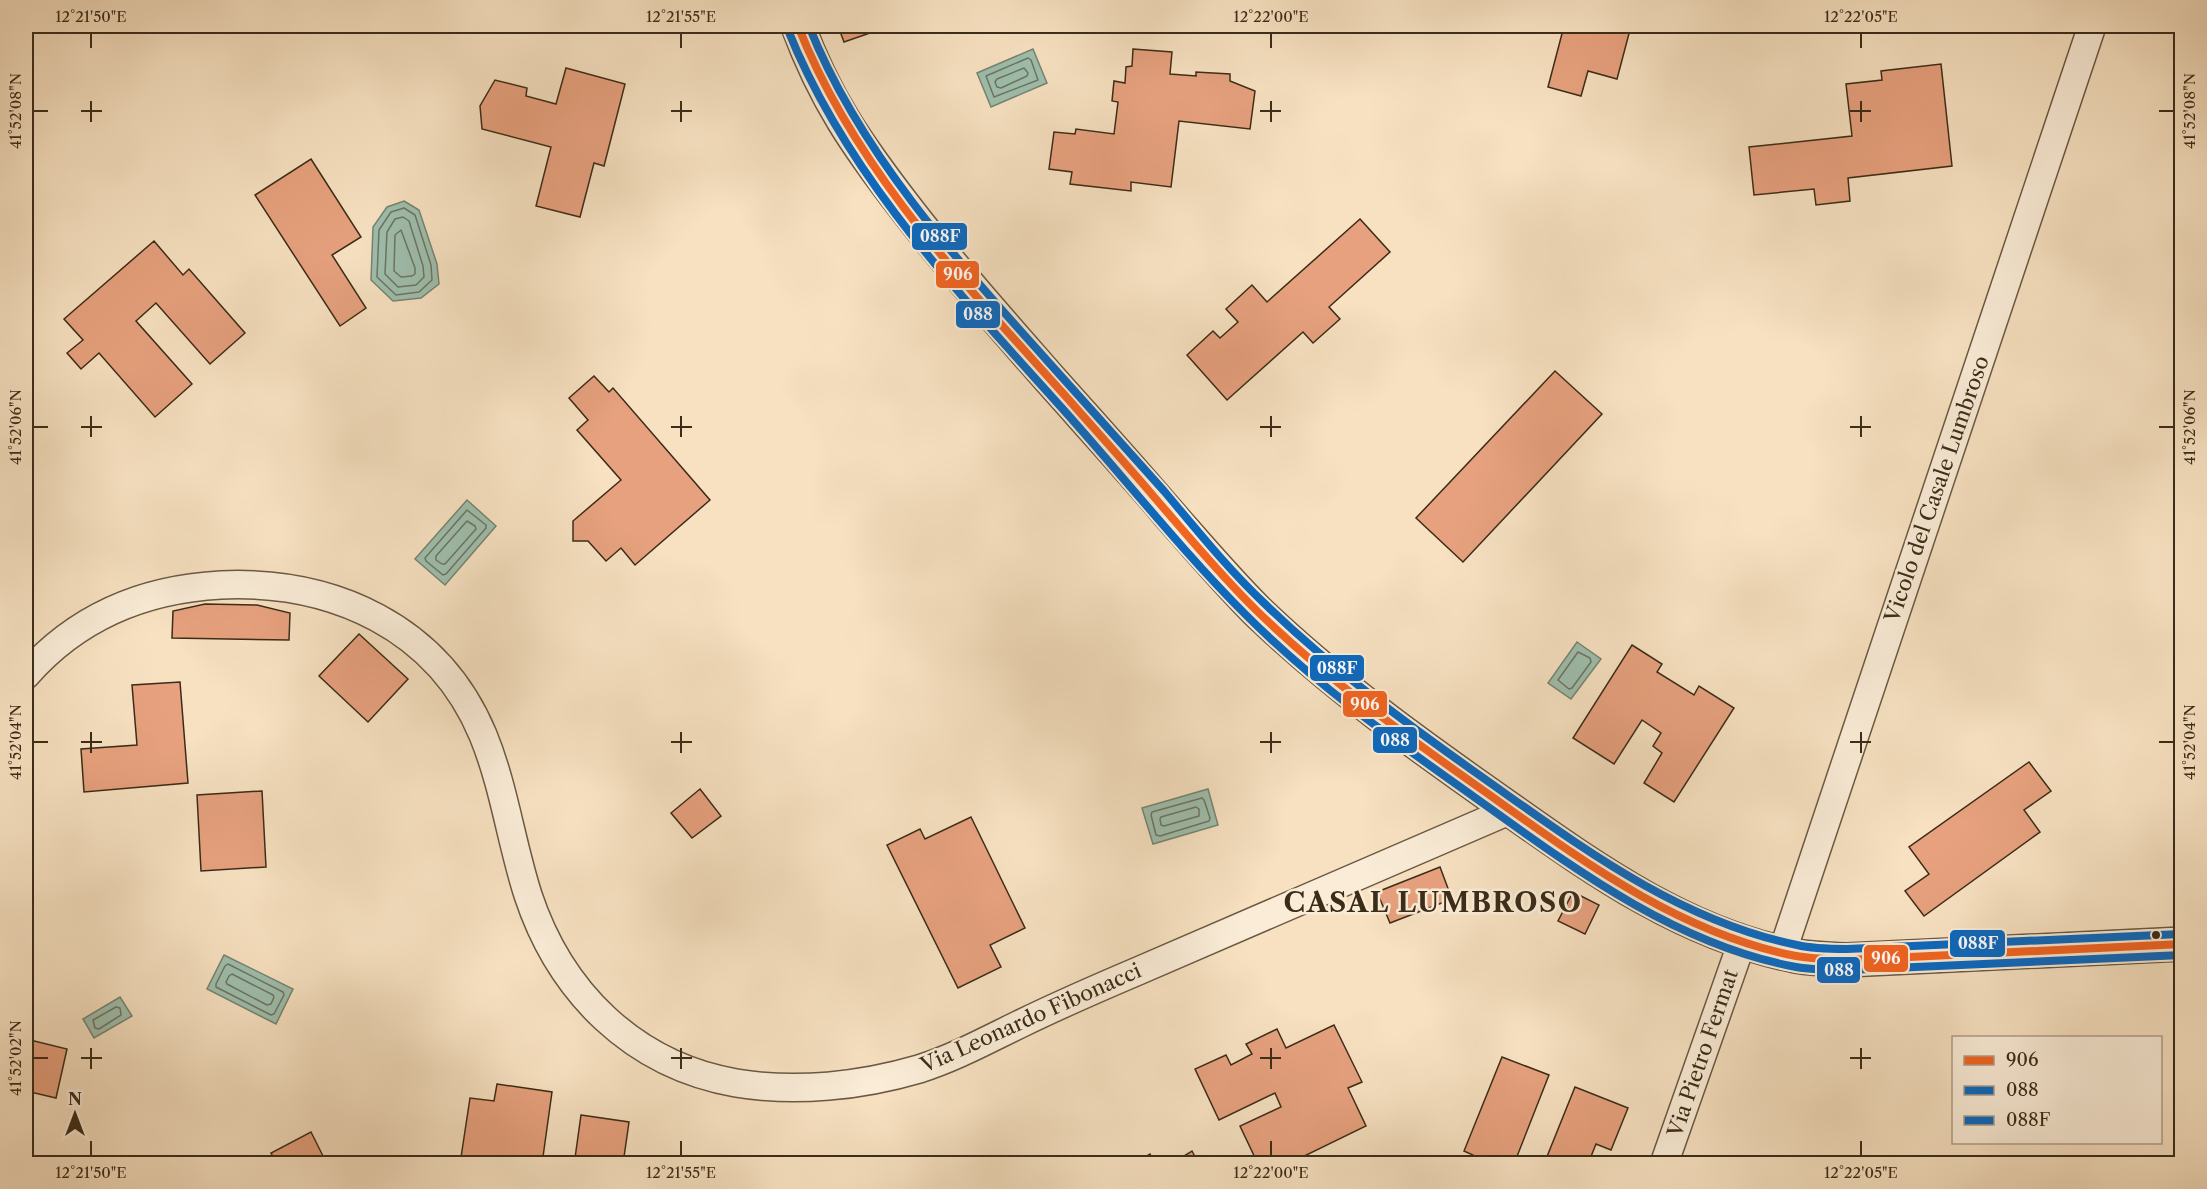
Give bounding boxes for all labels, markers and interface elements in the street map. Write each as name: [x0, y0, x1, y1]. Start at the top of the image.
text: 12°21'50"E: [55, 7, 127, 26]
text: 12°21'55"E: [646, 7, 716, 26]
text: 12°22'00"E: [1233, 7, 1309, 26]
text: 12°22'05"E: [1824, 7, 1898, 26]
text: 41°52'08"N: [6, 73, 25, 149]
text: 41°52'08"N: [2180, 73, 2199, 149]
line badge: 088F: [911, 222, 968, 251]
text: 088F: [920, 226, 961, 246]
line badge: 906: [935, 260, 980, 289]
text: 906: [943, 264, 973, 284]
line badge: 088: [955, 300, 1001, 329]
text: 088: [963, 304, 993, 324]
street label: Vicolo del Casale Lumbroso: [1879, 352, 1994, 626]
text: 41°52'06"N: [6, 389, 25, 465]
text: 41°52'06"N: [2180, 389, 2199, 465]
line badge: 088F: [1309, 654, 1365, 682]
text: 088F: [1317, 658, 1358, 678]
line badge: 906: [1342, 690, 1388, 718]
text: 906: [1350, 694, 1380, 714]
text: 41°52'04"N: [6, 704, 25, 780]
text: 41°52'04"N: [2180, 704, 2199, 780]
line badge: 088: [1372, 726, 1418, 754]
text: 088: [1380, 730, 1410, 750]
district label: CASAL LUMBROSO: [1283, 886, 1583, 919]
line badge: 088F: [1949, 929, 2006, 958]
unlabelled marker: [2150, 929, 2162, 941]
text: 088F: [1958, 933, 1999, 953]
line badge: 906: [1863, 944, 1909, 973]
text: 906: [1871, 948, 1901, 968]
line badge: 088: [1816, 956, 1861, 984]
street label: Via Leonardo Fibonacci: [916, 958, 1145, 1078]
text: 088: [1824, 960, 1854, 980]
street label: Via Pietro Fermat: [1662, 965, 1743, 1141]
text: 41°52'02"N: [6, 1020, 25, 1096]
legend: [1952, 1036, 2162, 1144]
text: 906: [2006, 1049, 2039, 1071]
text: 088: [2006, 1079, 2039, 1101]
north arrow: [45, 1084, 105, 1144]
text: N: [68, 1089, 82, 1109]
text: 088F: [2006, 1109, 2051, 1131]
text: 12°21'50"E: [55, 1163, 127, 1182]
text: 12°21'55"E: [646, 1163, 716, 1182]
text: 12°22'00"E: [1233, 1163, 1309, 1182]
text: 12°22'05"E: [1824, 1163, 1898, 1182]

